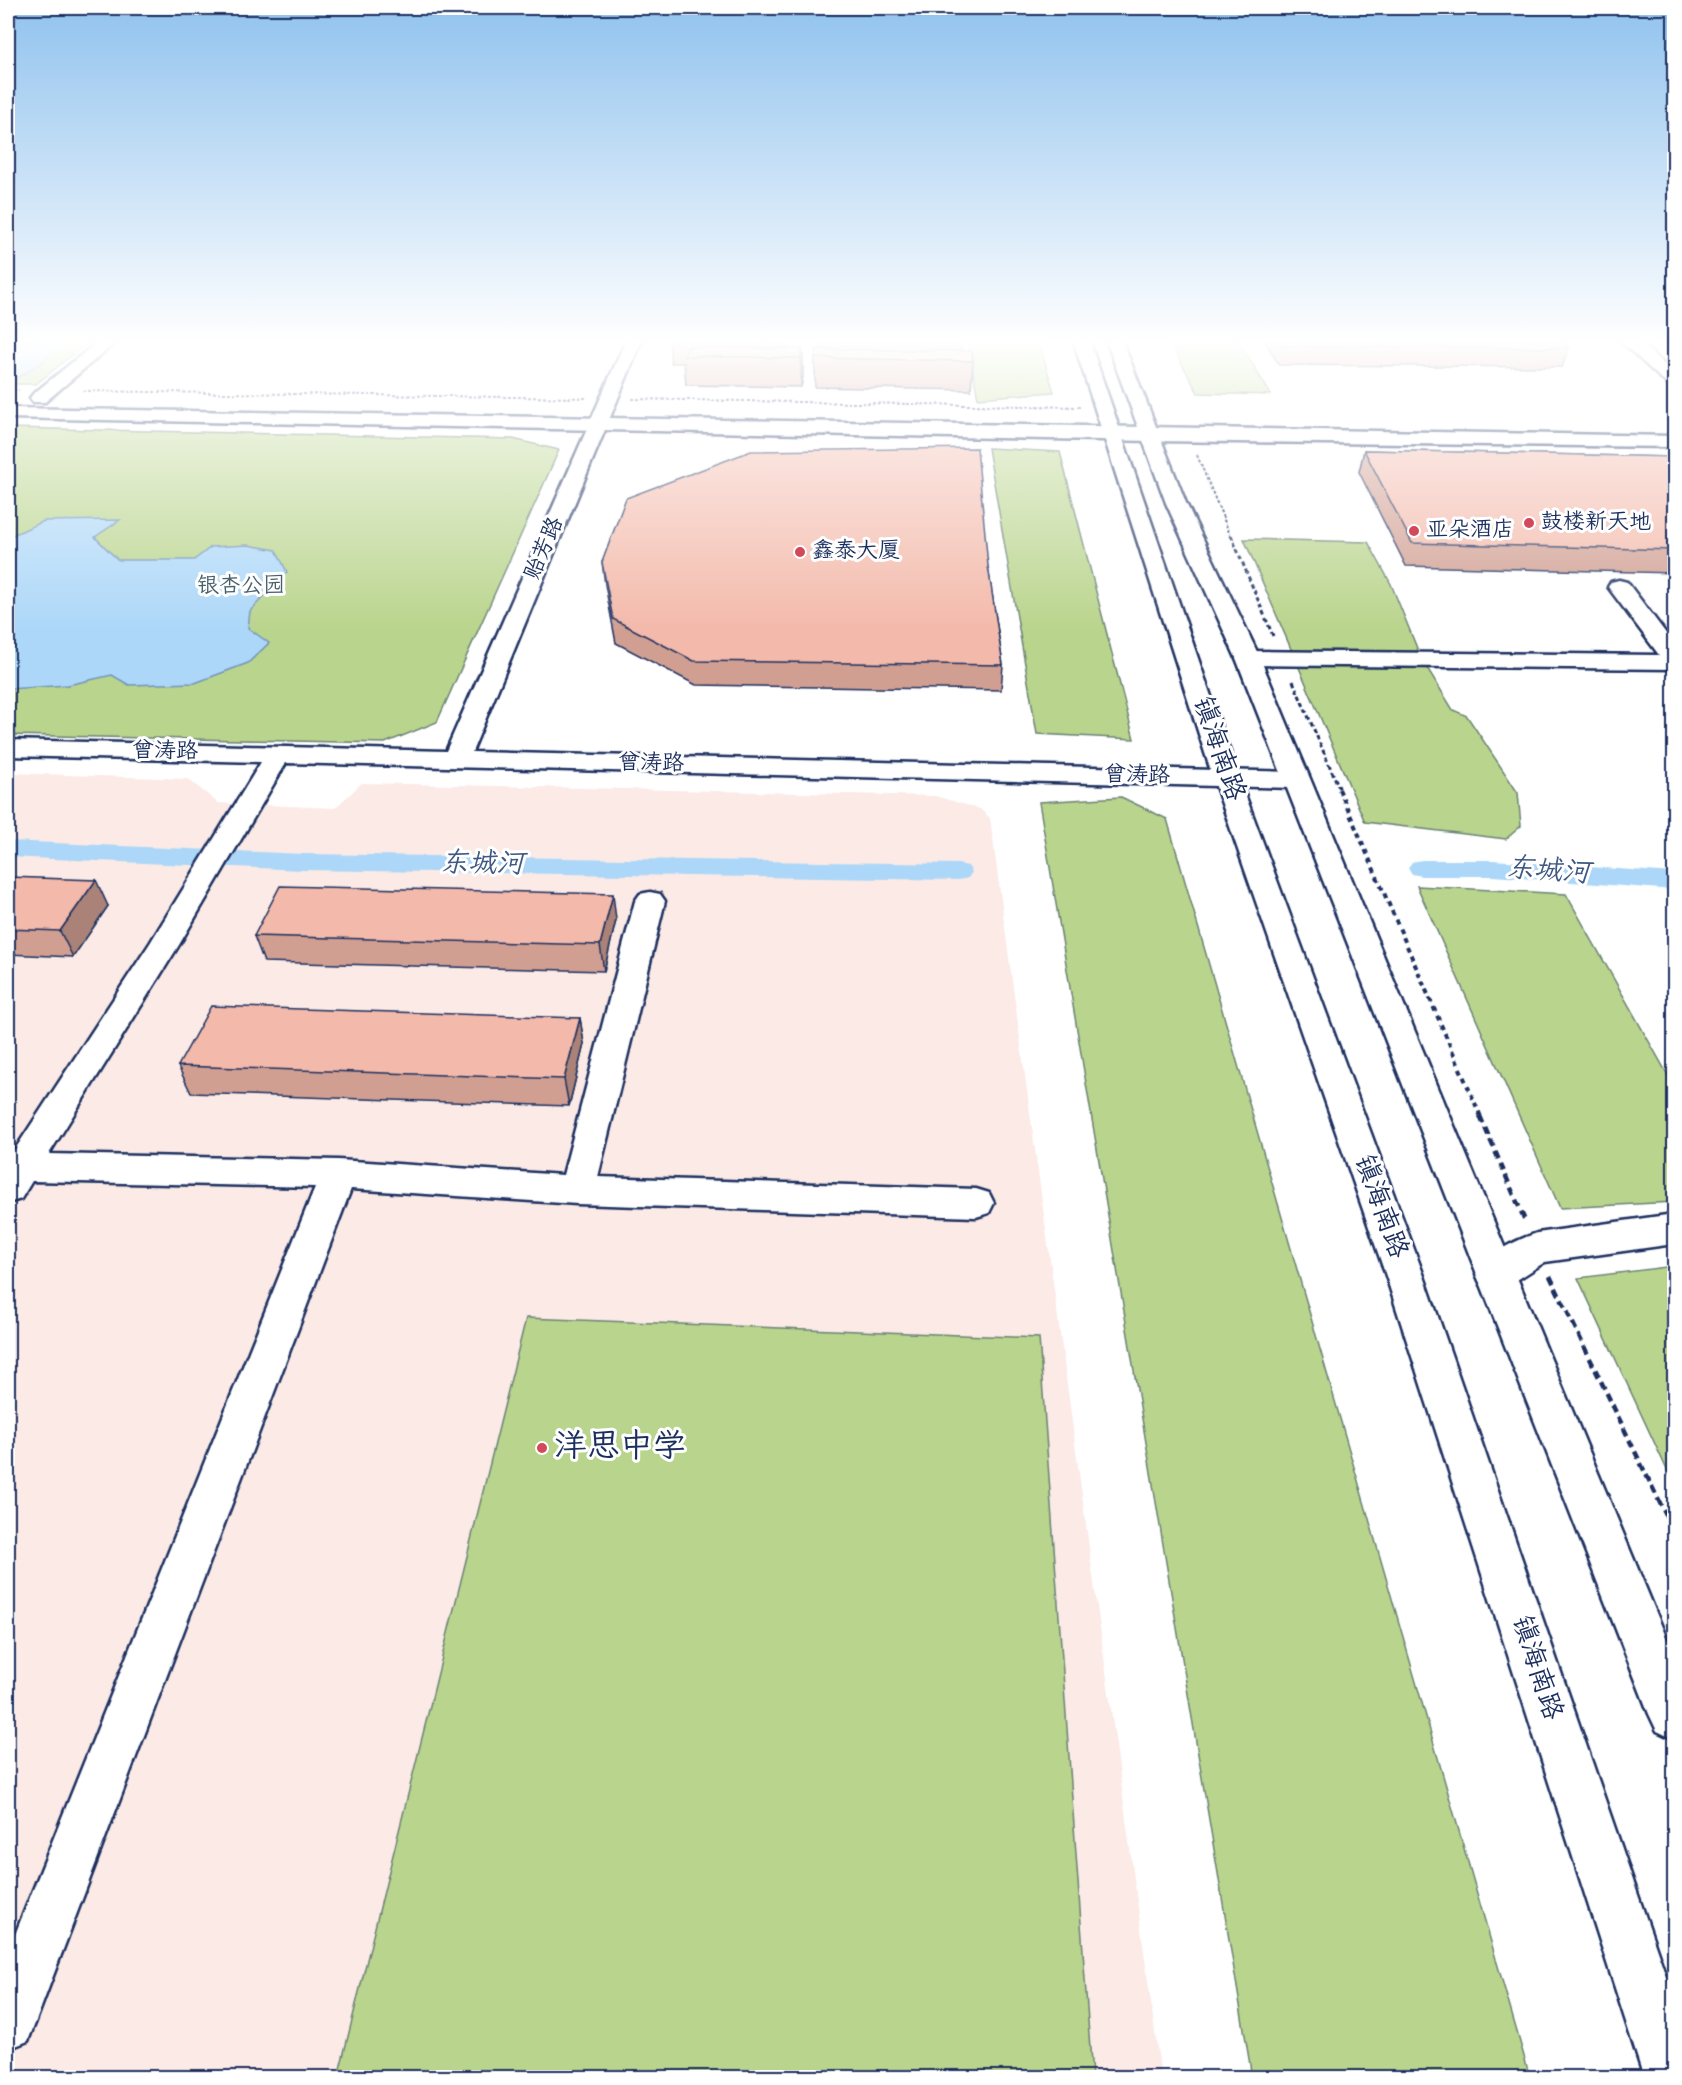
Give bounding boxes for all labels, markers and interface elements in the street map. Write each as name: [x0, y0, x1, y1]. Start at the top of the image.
place label: 鼓楼新天地: [1541, 507, 1651, 539]
street label: 贻芳路: [517, 512, 573, 586]
place label: 亚朵酒店: [1426, 515, 1514, 547]
marker: 鼓楼新天地: [1522, 516, 1536, 530]
marker: 亚朵酒店: [1407, 524, 1421, 538]
place label: 鑫泰大厦: [812, 536, 900, 568]
marker: 鑫泰大厦: [793, 545, 807, 559]
park label: 银杏公园: [197, 571, 285, 603]
street label: 镇海南路: [1182, 692, 1254, 806]
street label: 曾涛路: [132, 735, 198, 769]
street label: 曾涛路: [618, 747, 684, 781]
street label: 曾涛路: [1104, 759, 1170, 793]
water label: 东城河: [440, 844, 528, 886]
water label: 东城河: [1505, 849, 1595, 896]
street label: 镇海南路: [1343, 1150, 1417, 1264]
place label: 洋思中学: [554, 1424, 686, 1472]
marker: 洋思中学: [535, 1441, 549, 1455]
street label: 镇海南路: [1501, 1611, 1571, 1725]

